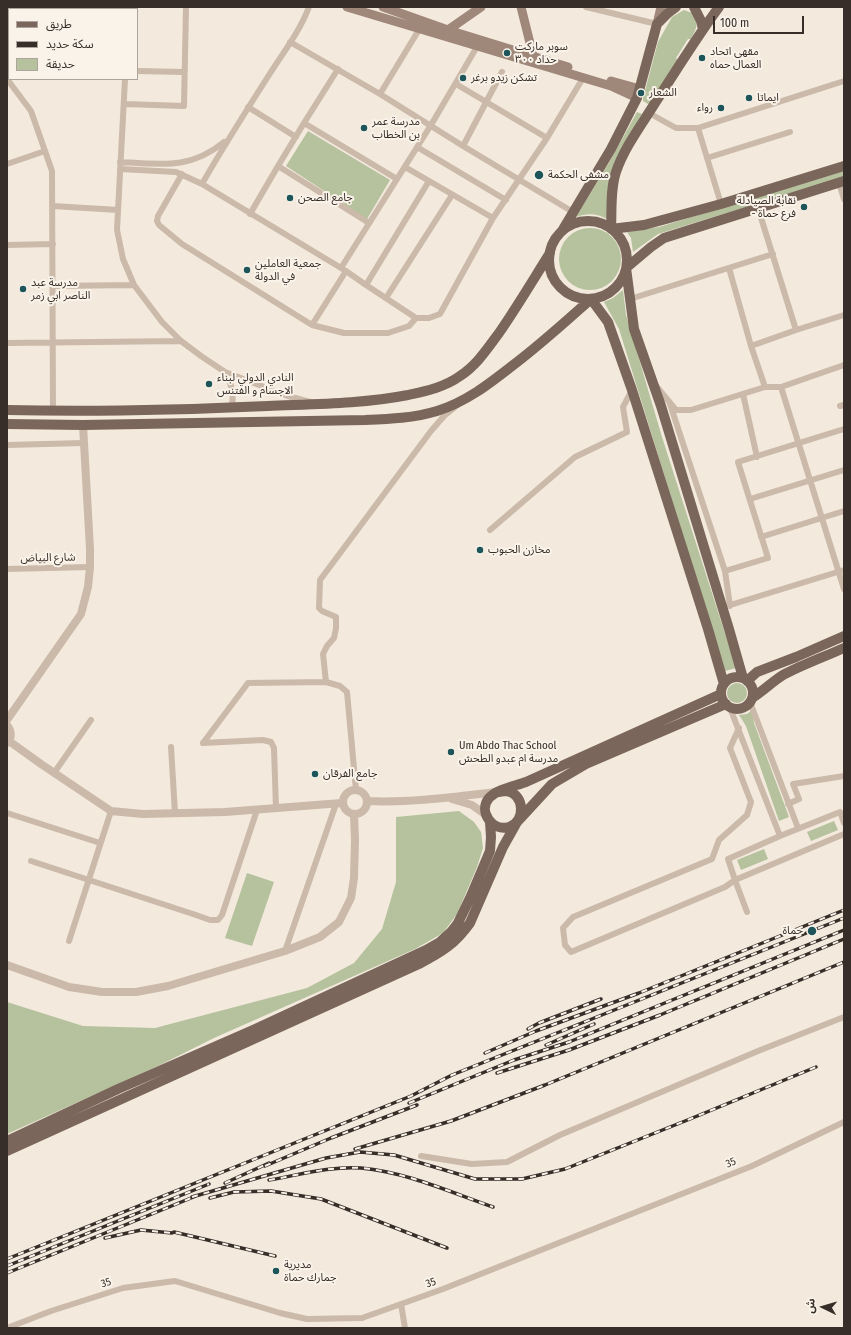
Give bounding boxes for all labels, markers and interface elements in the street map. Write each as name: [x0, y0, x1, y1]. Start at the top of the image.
legend: [8, 8, 138, 80]
scale bar: [715, 8, 806, 34]
text: 100 m: [720, 16, 749, 30]
text: طريق: [46, 17, 72, 31]
text: سكة حديد: [46, 37, 94, 51]
place label: سوبر ماركت حداد ٣٠٠: [515, 40, 568, 66]
place label: مقهى اتحاد العمال حماه: [710, 45, 761, 71]
marker: سوبر ماركت حداد ٣٠٠: [502, 48, 512, 58]
marker: مقهى اتحاد العمال حماه: [697, 53, 707, 63]
text: حديقة: [46, 57, 75, 71]
place label: تشكن زيدو برغر: [471, 71, 537, 85]
marker: تشكن زيدو برغر: [458, 73, 468, 83]
place label: الشعار: [649, 86, 677, 100]
marker: الشعار: [636, 88, 646, 98]
place label: ايماتا: [757, 91, 779, 105]
marker: ايماتا: [744, 93, 754, 103]
place label: رواء: [697, 101, 713, 115]
marker: رواء: [716, 103, 726, 113]
place label: مدرسة عمر بن الخطاب: [372, 115, 420, 141]
marker: مدرسة عمر بن الخطاب: [359, 123, 369, 133]
place label: مشفى الحكمة: [548, 168, 609, 182]
marker: مشفى الحكمة: [533, 169, 545, 181]
place label: جامع الصحن: [298, 191, 353, 205]
marker: جامع الصحن: [285, 193, 295, 203]
place label: نقابة الصيادلة - فرع حماة: [737, 194, 796, 220]
marker: نقابة الصيادلة - فرع حماة: [799, 202, 809, 212]
place label: جمعية العاملين في الدولة: [255, 257, 321, 283]
marker: جمعية العاملين في الدولة: [242, 265, 252, 275]
place label: مدرسة عبد الناصر ابي زمر: [31, 276, 90, 302]
marker: مدرسة عبد الناصر ابي زمر: [18, 284, 28, 294]
place label: النادي الدولي لبناء الاجسام و الفتنس: [217, 371, 294, 397]
marker: النادي الدولي لبناء الاجسام و الفتنس: [204, 379, 214, 389]
place label: مخازن الحبوب: [488, 543, 551, 557]
marker: مخازن الحبوب: [475, 545, 485, 555]
street label: شارع البياض: [20, 551, 76, 565]
place label: Um Abdo Thac School مدرسة ام عبدو الطحش: [459, 739, 558, 765]
marker: Um Abdo Thac School مدرسة ام عبدو الطحش: [446, 747, 456, 757]
place label: جامع الفرقان: [323, 767, 377, 781]
marker: جامع الفرقان: [310, 769, 320, 779]
place label: حماة: [783, 924, 803, 938]
marker: حماة: [806, 925, 818, 937]
street label: 35: [724, 1155, 738, 1171]
place label: مديرية جمارك حماة: [284, 1258, 337, 1284]
marker: مديرية جمارك حماة: [271, 1266, 281, 1276]
street label: 35: [99, 1275, 113, 1291]
street label: 35: [424, 1275, 438, 1291]
north arrow: [803, 1287, 843, 1327]
text: ش: [803, 1298, 818, 1314]

